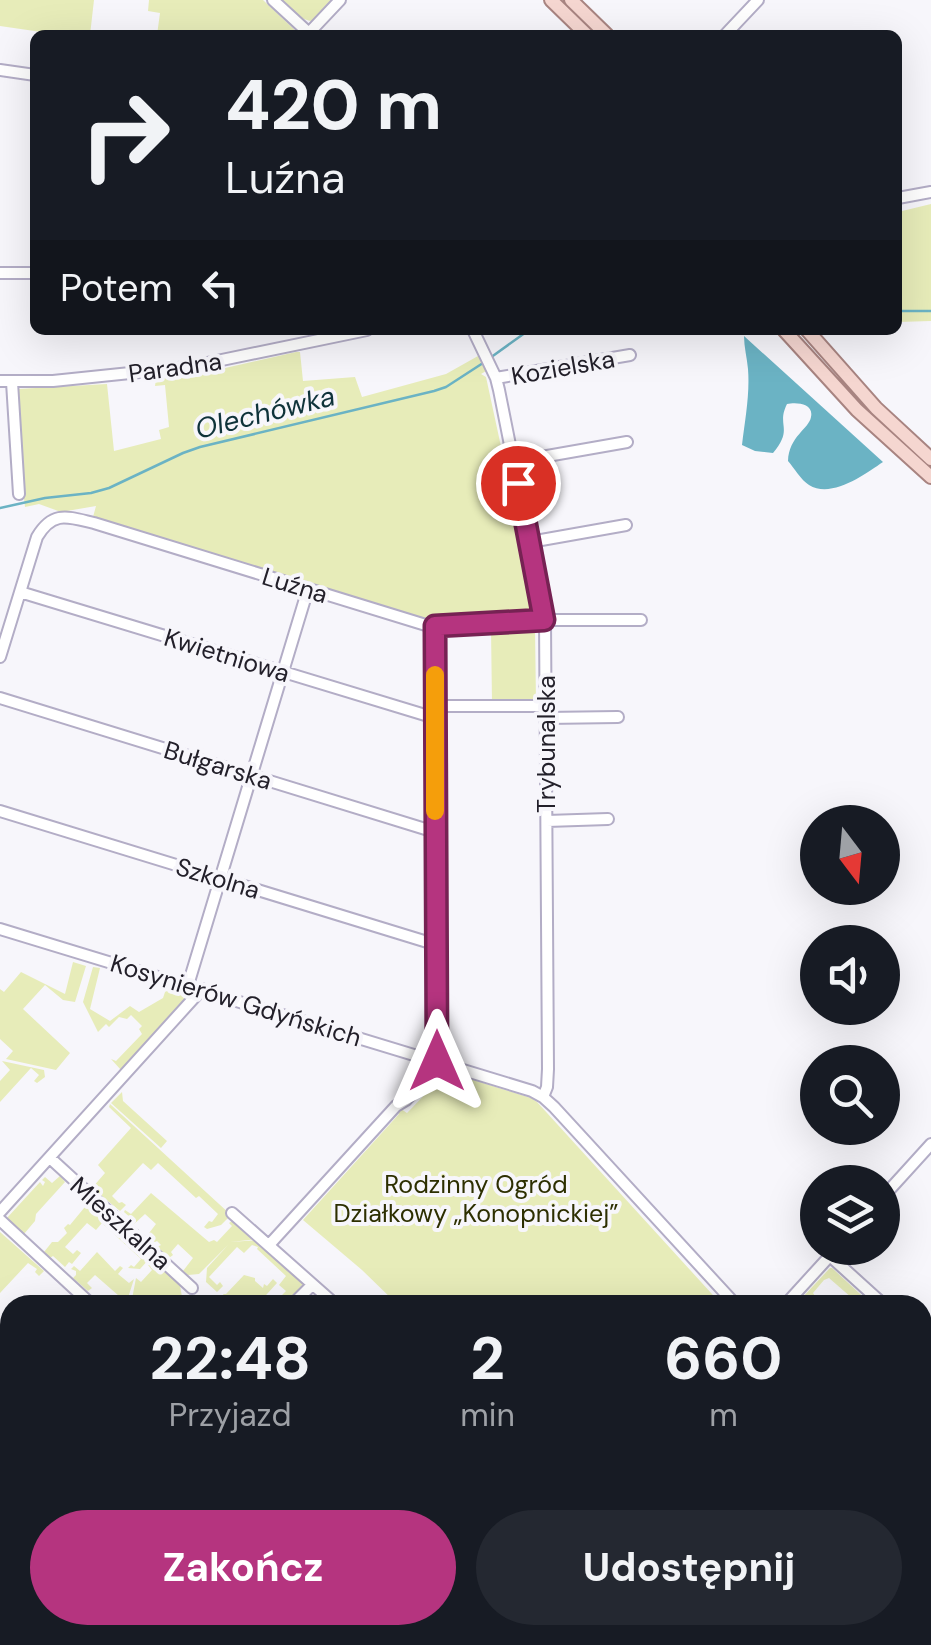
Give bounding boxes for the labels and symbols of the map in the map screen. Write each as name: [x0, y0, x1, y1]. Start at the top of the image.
street label: Kozielska: [509, 342, 617, 393]
street label: Paradna: [126, 345, 224, 390]
water label: Olechówka: [191, 377, 339, 448]
pin: [476, 441, 561, 526]
street label: Luźna: [258, 560, 332, 611]
street label: Kwietniowa: [160, 621, 294, 690]
street label: Trybunalska: [530, 675, 563, 813]
street label: Bułgarska: [160, 733, 276, 798]
north arrow: [800, 805, 900, 905]
street label: Szkolna: [172, 850, 264, 907]
street label: Kosynierów Gdyńskich: [106, 947, 365, 1054]
position arrow: [385, 1009, 489, 1113]
park label: Rodzinny Ogród Działkowy „Konopnickiej”: [333, 1168, 619, 1230]
street label: Mieszkalna: [63, 1169, 178, 1277]

